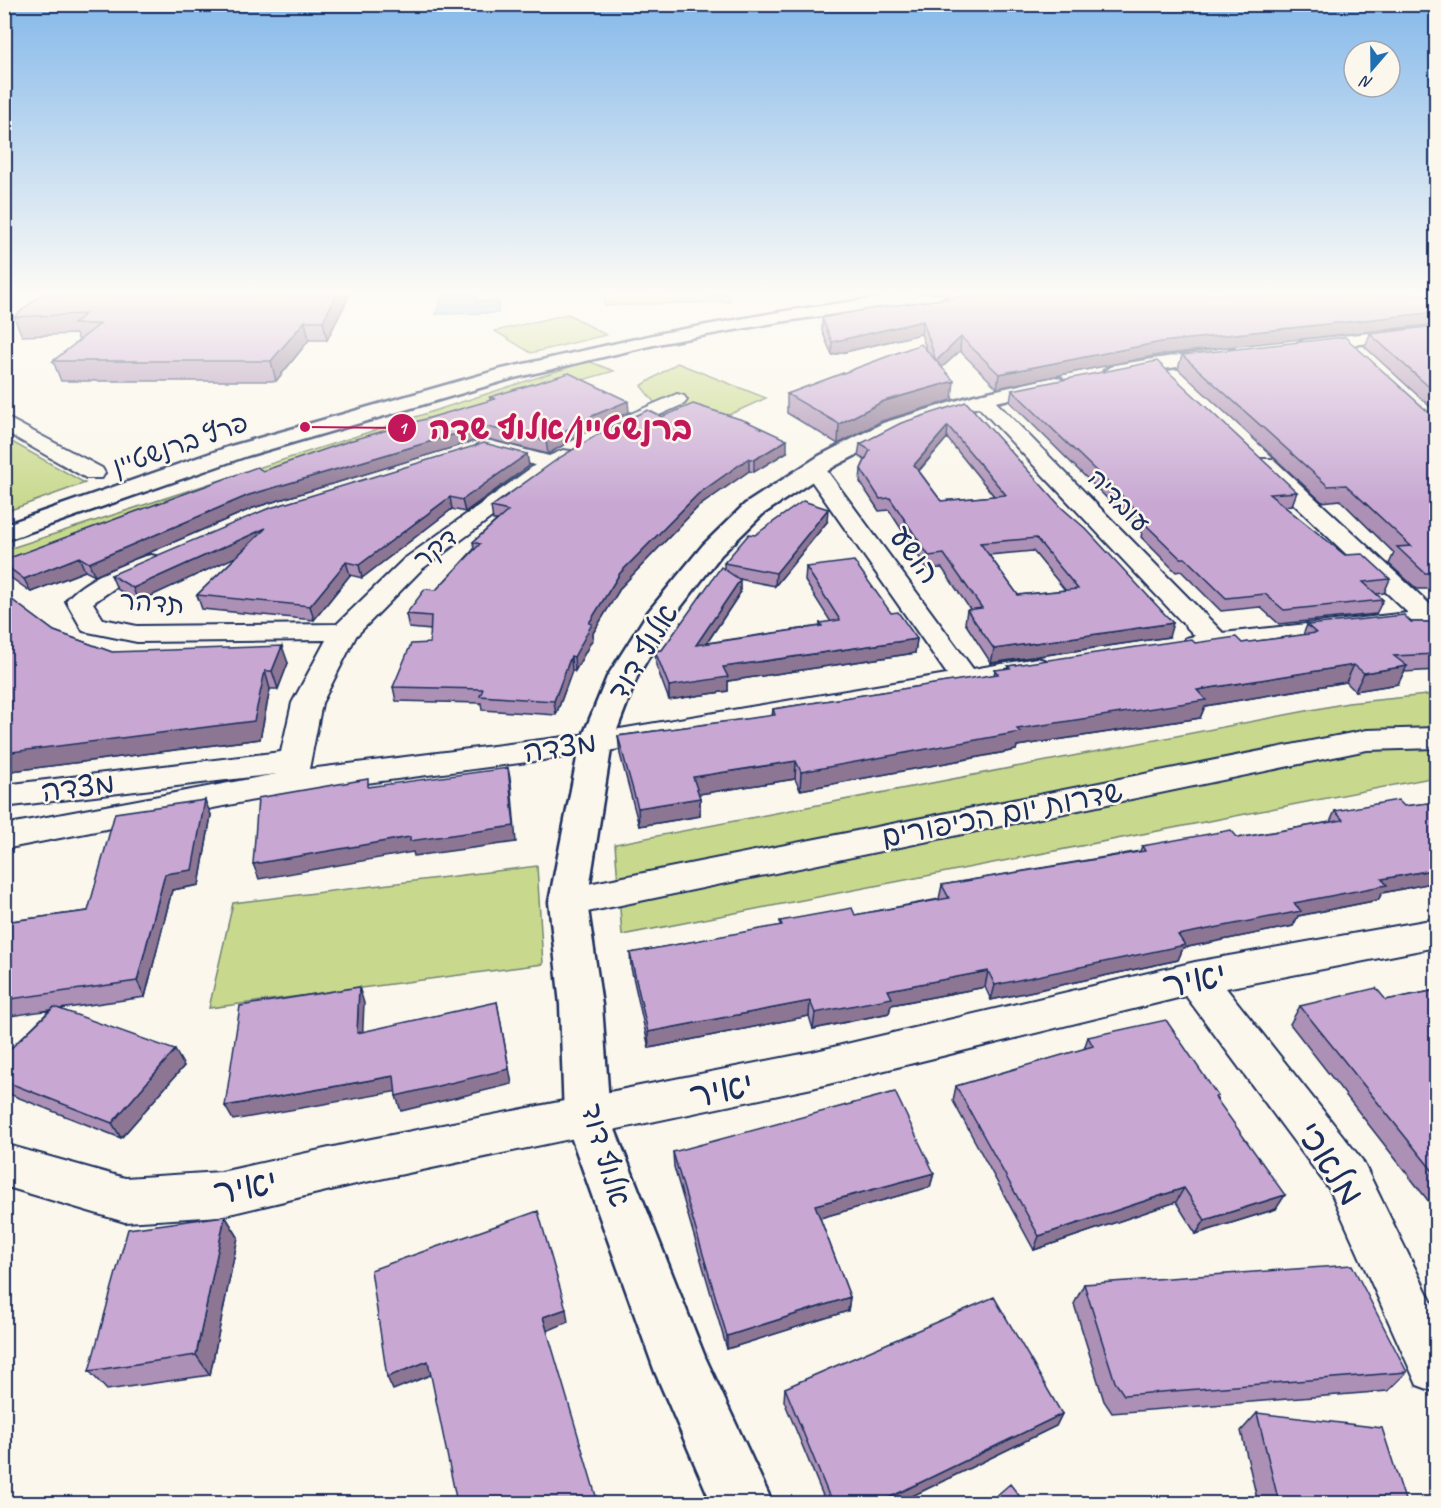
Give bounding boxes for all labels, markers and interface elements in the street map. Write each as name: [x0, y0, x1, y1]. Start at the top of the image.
north arrow: [1342, 39, 1402, 99]
text: N: [1356, 70, 1375, 93]
callout: ברנשטיין/אלוף שדה: [387, 403, 705, 453]
street label: פרץ ברנשטיין: [108, 406, 252, 483]
text: ברנשטיין/אלוף שדה: [429, 408, 693, 449]
text: 1: [398, 417, 408, 439]
street label: עובדיה: [1080, 462, 1157, 539]
street label: הושע: [881, 519, 949, 591]
street label: דקר: [407, 521, 464, 576]
street label: תדהר: [118, 584, 185, 621]
street label: אלוף דוד: [599, 597, 687, 707]
street label: מצדה: [521, 723, 599, 771]
street label: מצדה: [39, 764, 117, 810]
street label: שדרות יום הכיפורים: [878, 772, 1126, 856]
street label: יאיר: [1158, 951, 1230, 1009]
street label: יאיר: [685, 1061, 757, 1119]
street label: אלוף דוד: [572, 1098, 640, 1212]
street label: מלאכי: [1286, 1113, 1374, 1214]
street label: יאיר: [209, 1158, 281, 1216]

